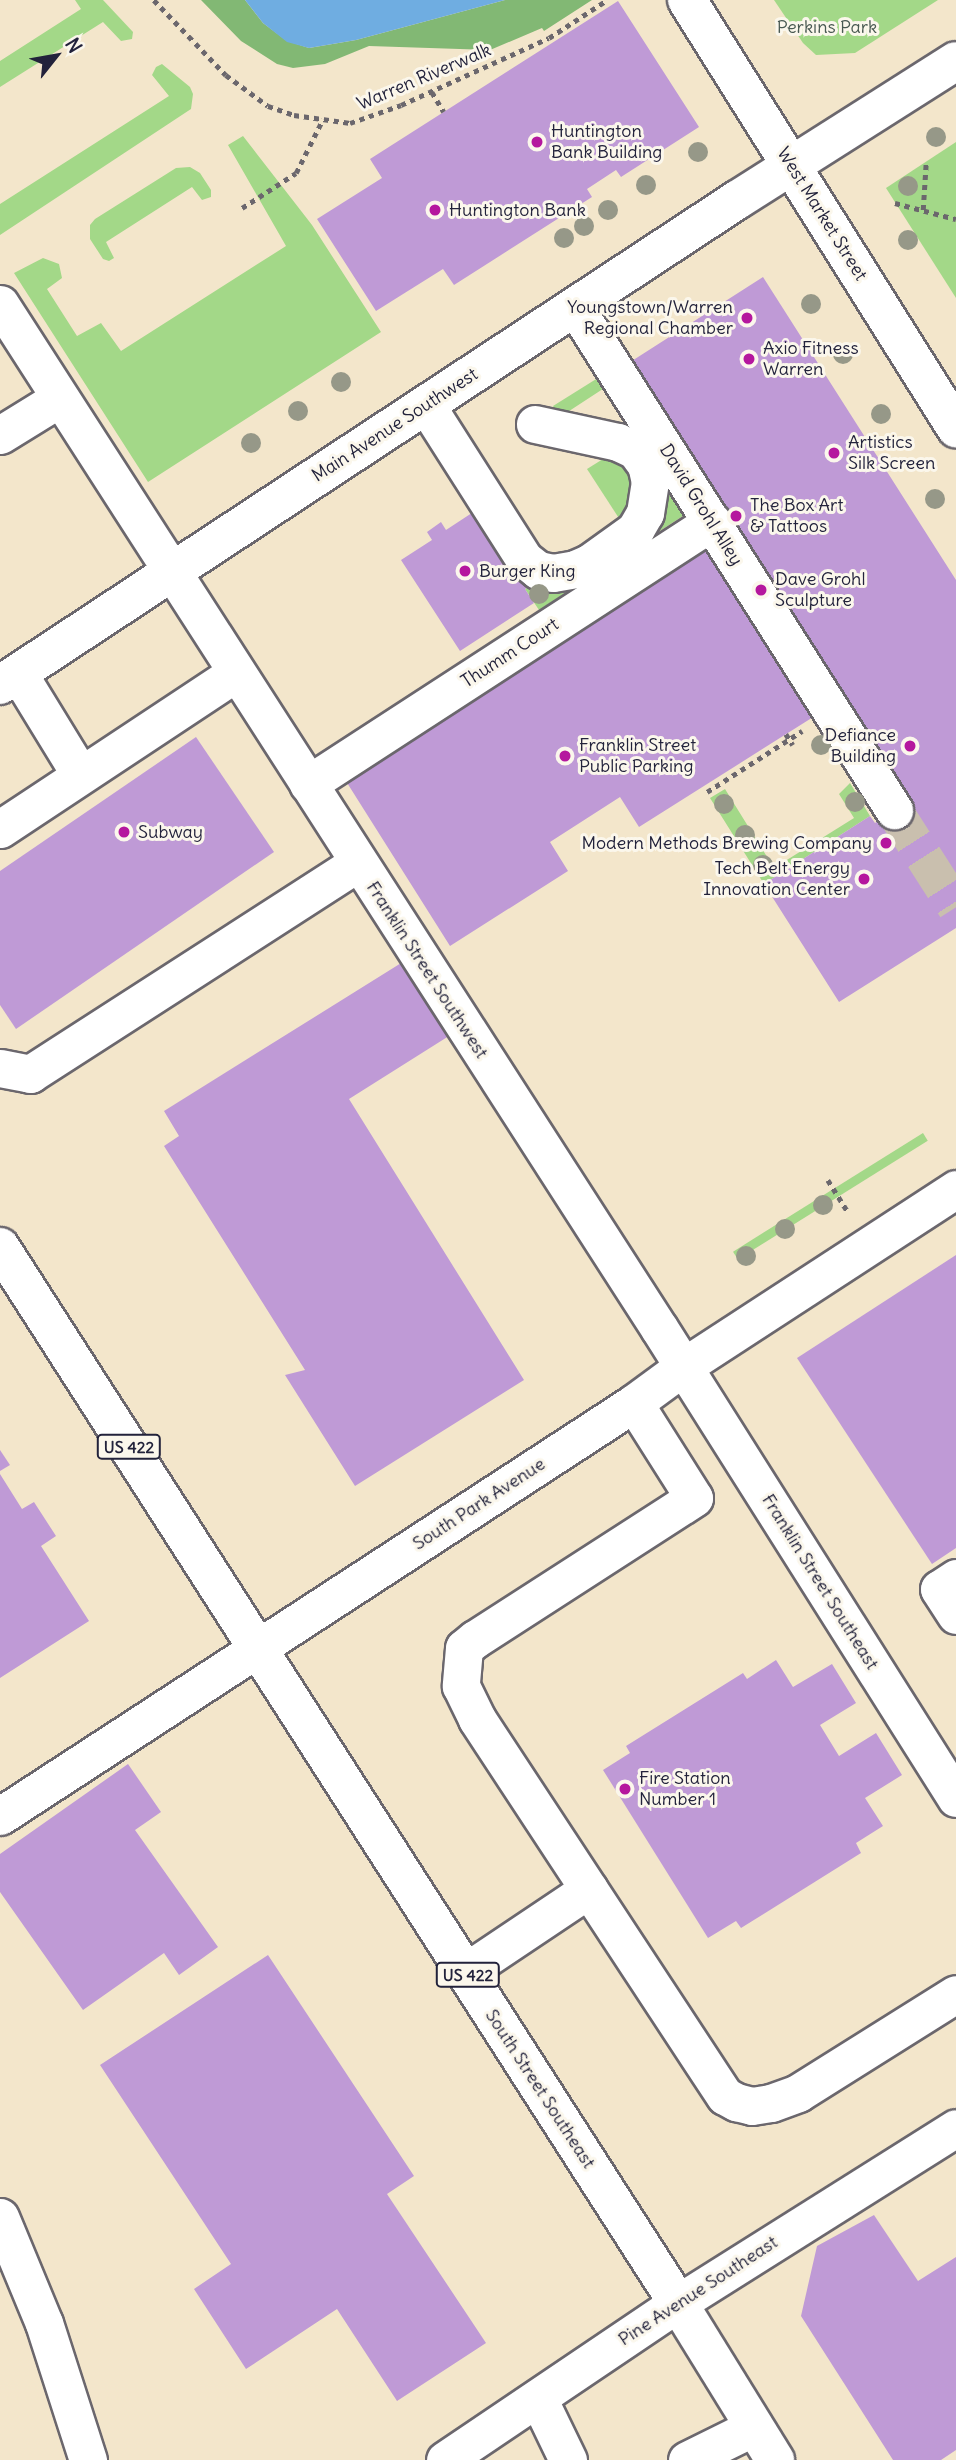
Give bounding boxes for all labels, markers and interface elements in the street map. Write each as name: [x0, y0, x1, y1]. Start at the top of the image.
park label: Perkins Park: [777, 16, 877, 38]
north arrow: [21, 21, 91, 91]
text: N: [60, 33, 88, 57]
street label: Warren Riverwalk: [354, 39, 494, 115]
place label: Huntington Bank Building: [551, 121, 662, 164]
marker: Huntington Bank Building: [529, 134, 545, 150]
street label: West Market Street: [772, 143, 872, 285]
place label: Huntington Bank: [449, 199, 586, 221]
marker: Huntington Bank: [427, 202, 443, 218]
place label: Youngstown/Warren Regional Chamber: [567, 297, 733, 340]
marker: Youngstown/Warren Regional Chamber: [739, 310, 755, 326]
place label: Axio Fitness Warren: [763, 338, 859, 380]
marker: Axio Fitness Warren: [741, 351, 757, 367]
street label: Main Avenue Southwest: [308, 363, 482, 487]
place label: Artistics Silk Screen: [848, 432, 935, 474]
street label: David Grohl Alley: [655, 440, 747, 570]
marker: Artistics Silk Screen: [826, 445, 842, 461]
place label: The Box Art & Tattoos: [750, 495, 844, 538]
marker: The Box Art & Tattoos: [728, 508, 744, 524]
place label: Burger King: [479, 560, 575, 582]
marker: Burger King: [457, 563, 473, 579]
place label: Dave Grohl Sculpture: [775, 569, 865, 612]
marker: Dave Grohl Sculpture: [753, 582, 769, 598]
street label: Thumm Court: [457, 614, 563, 692]
place label: Defiance Building: [824, 725, 896, 768]
place label: Franklin Street Public Parking: [579, 735, 696, 778]
marker: Defiance Building: [902, 738, 918, 754]
marker: Franklin Street Public Parking: [557, 748, 573, 764]
place label: Subway: [138, 821, 203, 843]
marker: Subway: [116, 824, 132, 840]
place label: Modern Methods Brewing Company: [581, 832, 872, 854]
marker: Modern Methods Brewing Company: [878, 835, 894, 851]
place label: Tech Belt Energy Innovation Center: [703, 858, 850, 900]
marker: Tech Belt Energy Innovation Center: [856, 871, 872, 887]
street label: Franklin Street Southwest: [362, 877, 492, 1063]
road number: US 422: [96, 1434, 162, 1460]
street label: South Park Avenue: [409, 1453, 549, 1555]
street label: Franklin Street Southeast: [757, 1490, 883, 1674]
place label: Fire Station Number 1: [639, 1768, 731, 1810]
marker: Fire Station Number 1: [617, 1781, 633, 1797]
road number: US 422: [435, 1963, 501, 1988]
street label: South Street Southeast: [481, 2006, 599, 2172]
street label: Pine Avenue Southeast: [614, 2232, 782, 2350]

